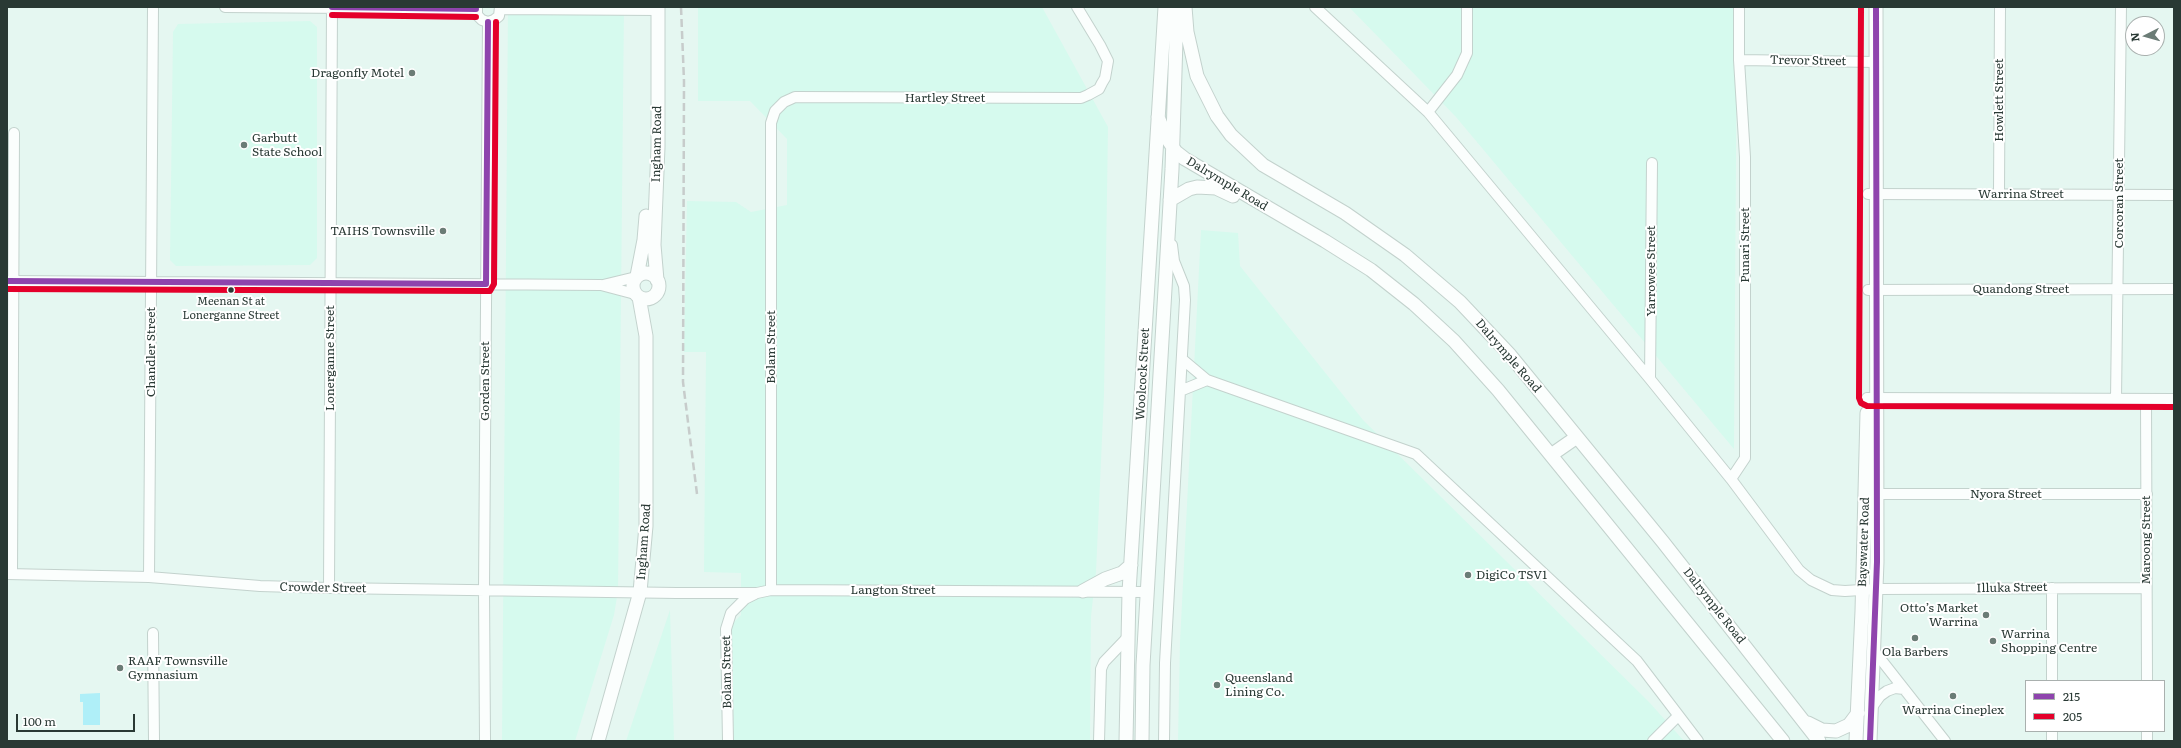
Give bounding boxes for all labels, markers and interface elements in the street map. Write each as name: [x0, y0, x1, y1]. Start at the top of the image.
north arrow: [2125, 16, 2165, 56]
text: N: [2126, 32, 2143, 43]
street label: Trevor Street: [1770, 53, 1846, 69]
street label: Howlett Street: [1992, 58, 2006, 142]
place label: Dragonfly Motel: [311, 66, 404, 80]
marker: Dragonfly Motel: [407, 68, 417, 78]
street label: Hartley Street: [905, 91, 985, 105]
street label: Ingham Road: [649, 105, 665, 183]
place label: Garbutt State School: [252, 131, 322, 159]
marker: Garbutt State School: [239, 140, 249, 150]
street label: Dalrymple Road: [1184, 154, 1270, 214]
street label: Corcoran Street: [2112, 158, 2126, 248]
street label: Warrina Street: [1978, 187, 2064, 201]
street label: Punari Street: [1738, 207, 1752, 283]
place label: TAIHS Townsville: [330, 224, 435, 238]
street label: Yarrowee Street: [1644, 225, 1658, 317]
marker: TAIHS Townsville: [438, 226, 448, 236]
street label: Quandong Street: [1973, 282, 2069, 296]
marker: Meenan St at Lonerganne Street: [226, 285, 236, 295]
place label: Meenan St at Lonerganne Street: [183, 295, 279, 321]
street label: Lonerganne Street: [323, 305, 337, 411]
street label: Chandler Street: [144, 307, 158, 397]
street label: Bolam Street: [764, 310, 778, 384]
street label: Dalrymple Road: [1472, 316, 1544, 396]
street label: Woolcock Street: [1133, 327, 1153, 421]
street label: Gorden Street: [478, 341, 492, 421]
street label: Nyora Street: [1970, 487, 2042, 501]
street label: Maroong Street: [2139, 495, 2153, 585]
street label: Bayswater Road: [1855, 497, 1873, 587]
street label: Ingham Road: [634, 503, 654, 581]
street label: Dalrymple Road: [1680, 565, 1748, 647]
place label: DigiCo TSV1: [1476, 568, 1547, 582]
marker: DigiCo TSV1: [1463, 570, 1473, 580]
street label: Crowder Street: [280, 580, 366, 596]
street label: Illuka Street: [1976, 580, 2048, 596]
street label: Langton Street: [850, 583, 936, 597]
place label: Otto’s Market Warrina: [1900, 601, 1978, 629]
marker: Otto’s Market Warrina: [1981, 610, 1991, 620]
place label: Warrina Shopping Centre: [2001, 627, 2097, 655]
marker: Ola Barbers: [1910, 633, 1920, 643]
street label: Bolam Street: [719, 635, 735, 709]
marker: Warrina Shopping Centre: [1988, 636, 1998, 646]
place label: Ola Barbers: [1882, 645, 1948, 659]
place label: RAAF Townsville Gymnasium: [128, 654, 228, 682]
marker: RAAF Townsville Gymnasium: [115, 663, 125, 673]
place label: Queensland Lining Co.: [1225, 671, 1293, 699]
marker: Queensland Lining Co.: [1212, 680, 1222, 690]
legend: [2025, 680, 2165, 732]
text: 215: [2063, 687, 2080, 705]
marker: Warrina Cineplex: [1948, 691, 1958, 701]
place label: Warrina Cineplex: [1902, 703, 2004, 717]
scale bar: [18, 706, 137, 732]
text: 205: [2063, 707, 2082, 725]
text: 100 m: [23, 712, 56, 730]

